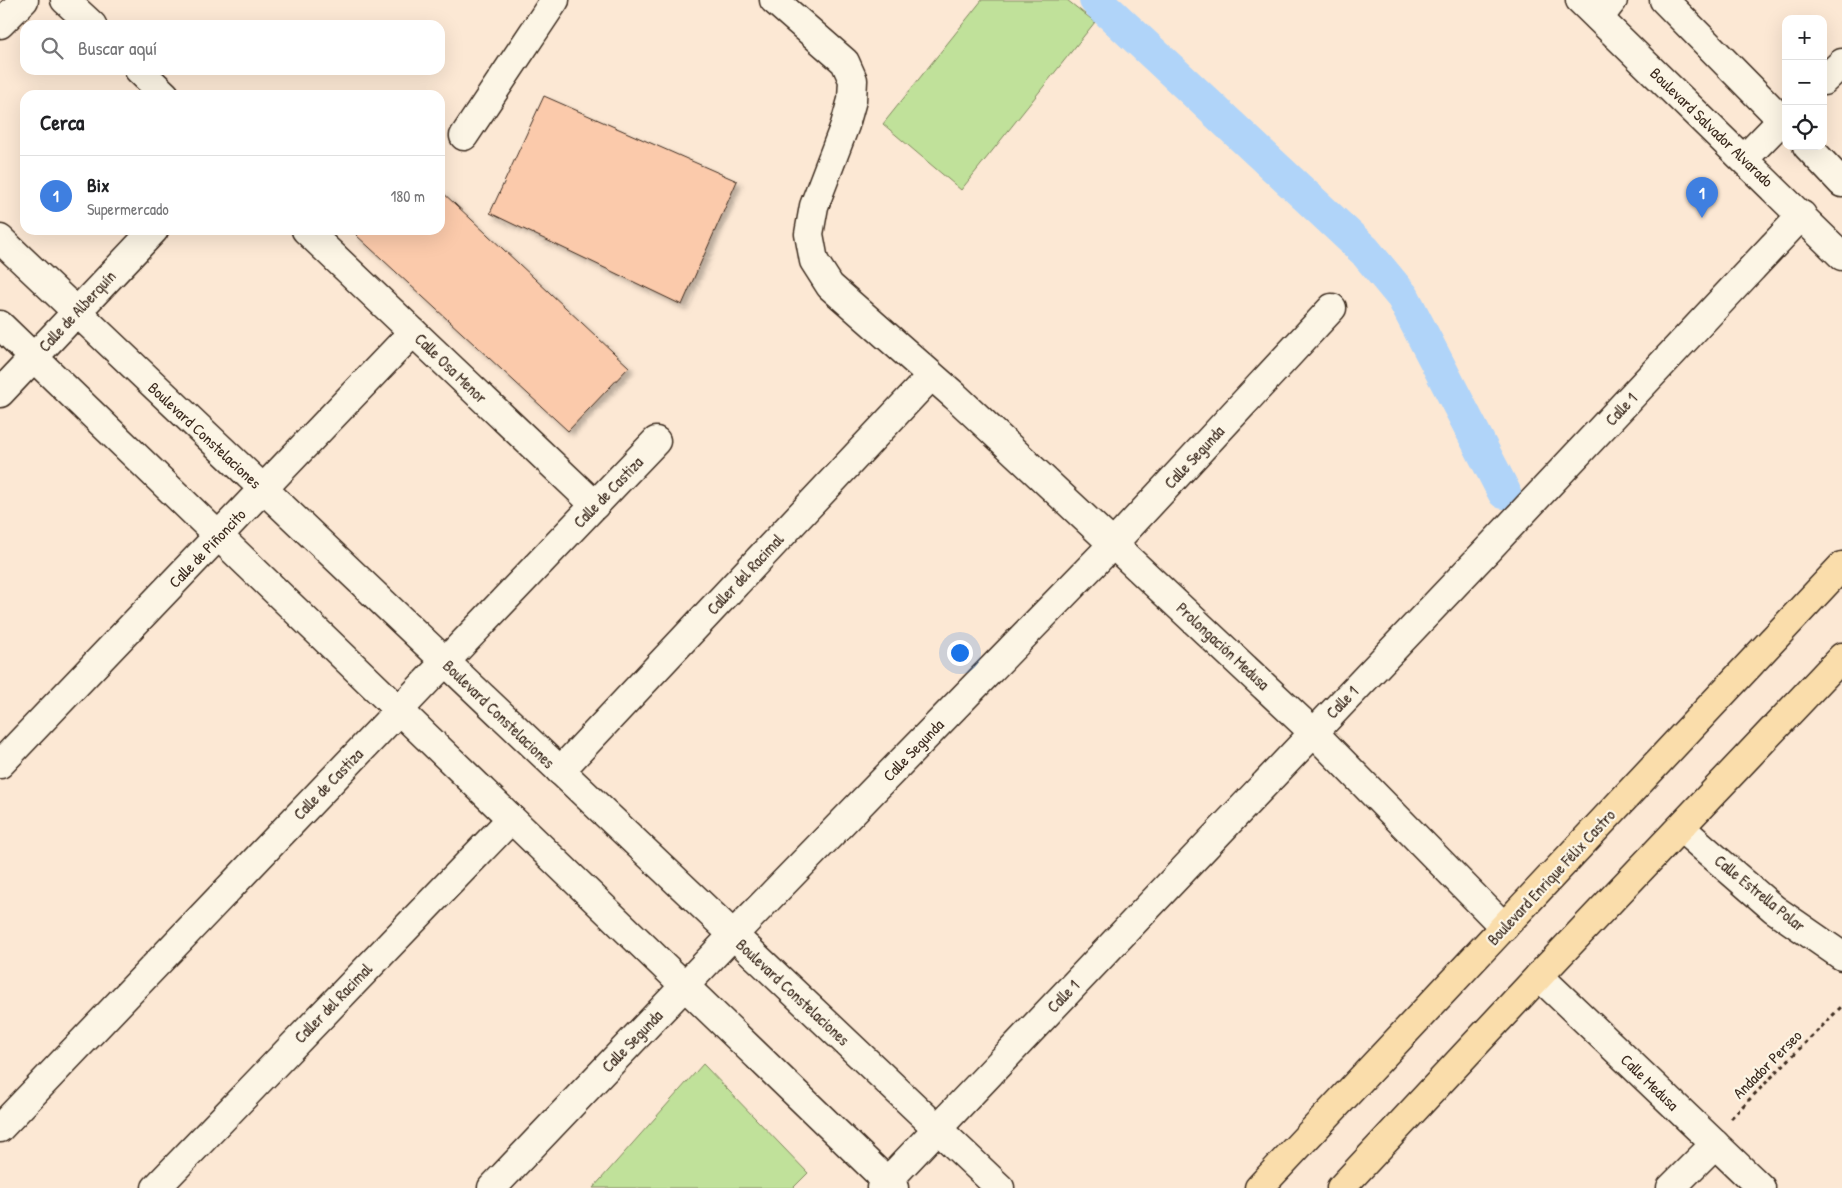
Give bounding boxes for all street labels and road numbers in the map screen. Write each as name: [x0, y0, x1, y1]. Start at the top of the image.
street label: Boulevard Salvador Alvarado: [1646, 62, 1779, 192]
street label: Calle de Alberquín: [33, 265, 121, 357]
street label: Calle Osa Menor: [410, 328, 492, 408]
street label: Boulevard Constelaciones: [144, 377, 266, 493]
street label: Calle 1: [1600, 388, 1642, 430]
street label: Calle Segunda: [1159, 421, 1229, 493]
street label: Calle de Castiza: [568, 451, 648, 533]
street label: Calle de Piñoncito: [164, 503, 251, 592]
street label: Caller del Racimal: [702, 528, 789, 619]
street label: Prolongación Medusa: [1172, 597, 1274, 695]
street label: Boulevard Constelaciones: [438, 655, 560, 773]
street label: Calle 1: [1321, 681, 1363, 723]
street label: Calle Segunda: [878, 714, 948, 786]
street label: Calle de Castiza: [288, 743, 368, 825]
street label: Boulevard Enrique Félix Castro: [1482, 804, 1620, 950]
street label: Calle Estrella Polar: [1710, 850, 1810, 936]
street label: Boulevard Constelaciones: [732, 934, 854, 1050]
street label: Caller del Racimal: [289, 958, 377, 1048]
street label: Calle 1: [1042, 975, 1084, 1017]
street label: Calle Segunda: [597, 1005, 667, 1077]
street label: Andador Perseo: [1728, 1024, 1807, 1103]
street label: Calle Medusa: [1616, 1049, 1684, 1115]

